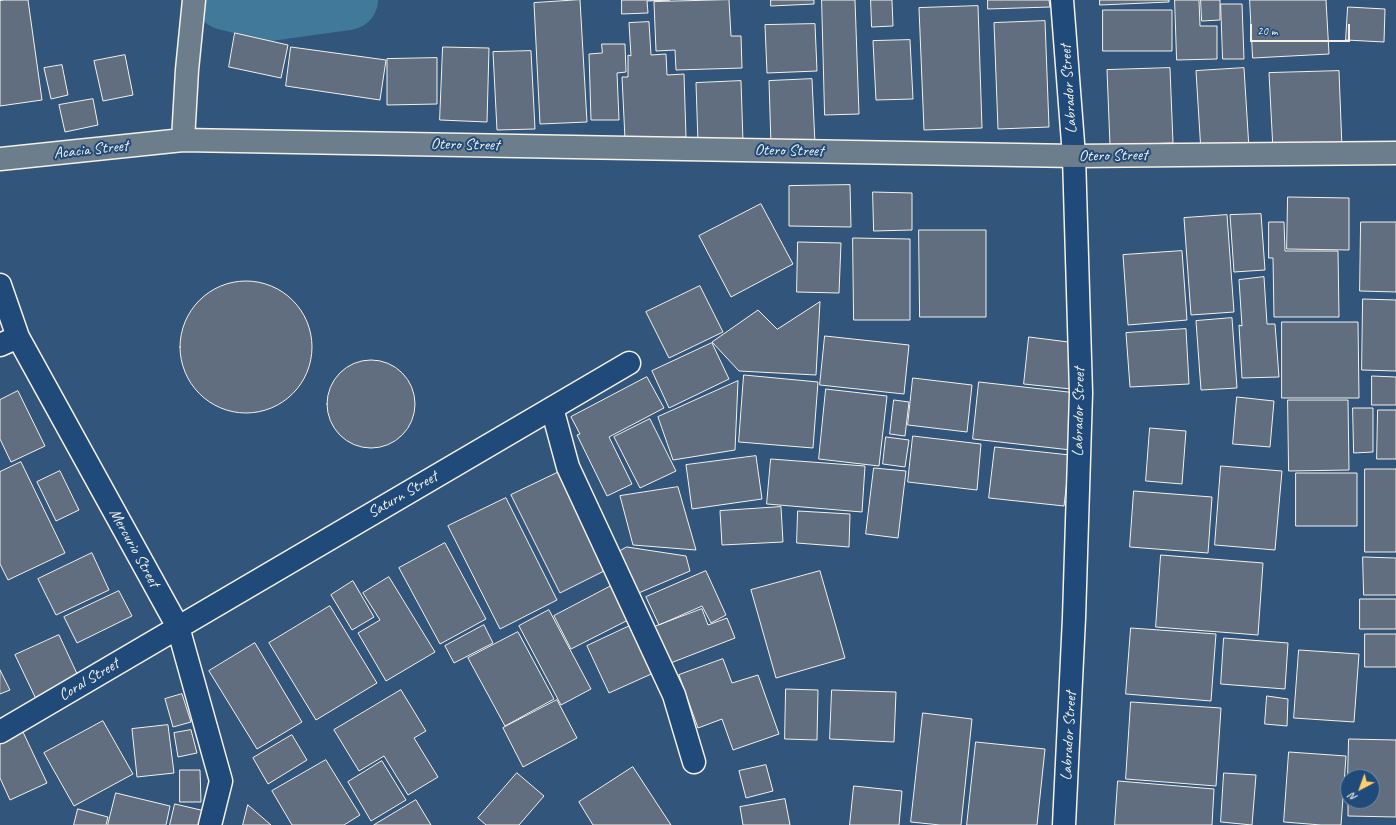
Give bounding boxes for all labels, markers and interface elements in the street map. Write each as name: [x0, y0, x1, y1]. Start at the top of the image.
scale bar: [1252, 16, 1352, 42]
text: 20 m: [1257, 23, 1277, 39]
street label: Labrador Street: [1056, 44, 1082, 134]
street label: Otero Street: [430, 135, 500, 155]
street label: Acacia Street: [53, 137, 129, 163]
street label: Otero Street: [754, 141, 824, 161]
street label: Otero Street: [1078, 146, 1148, 166]
street label: Labrador Street: [1069, 367, 1089, 457]
street label: Saturn Street: [365, 467, 441, 523]
street label: Mercurio Street: [104, 505, 164, 591]
street label: Coral Street: [55, 655, 123, 705]
street label: Labrador Street: [1057, 691, 1081, 781]
north arrow: [1340, 769, 1380, 809]
text: N: [1346, 790, 1360, 805]

